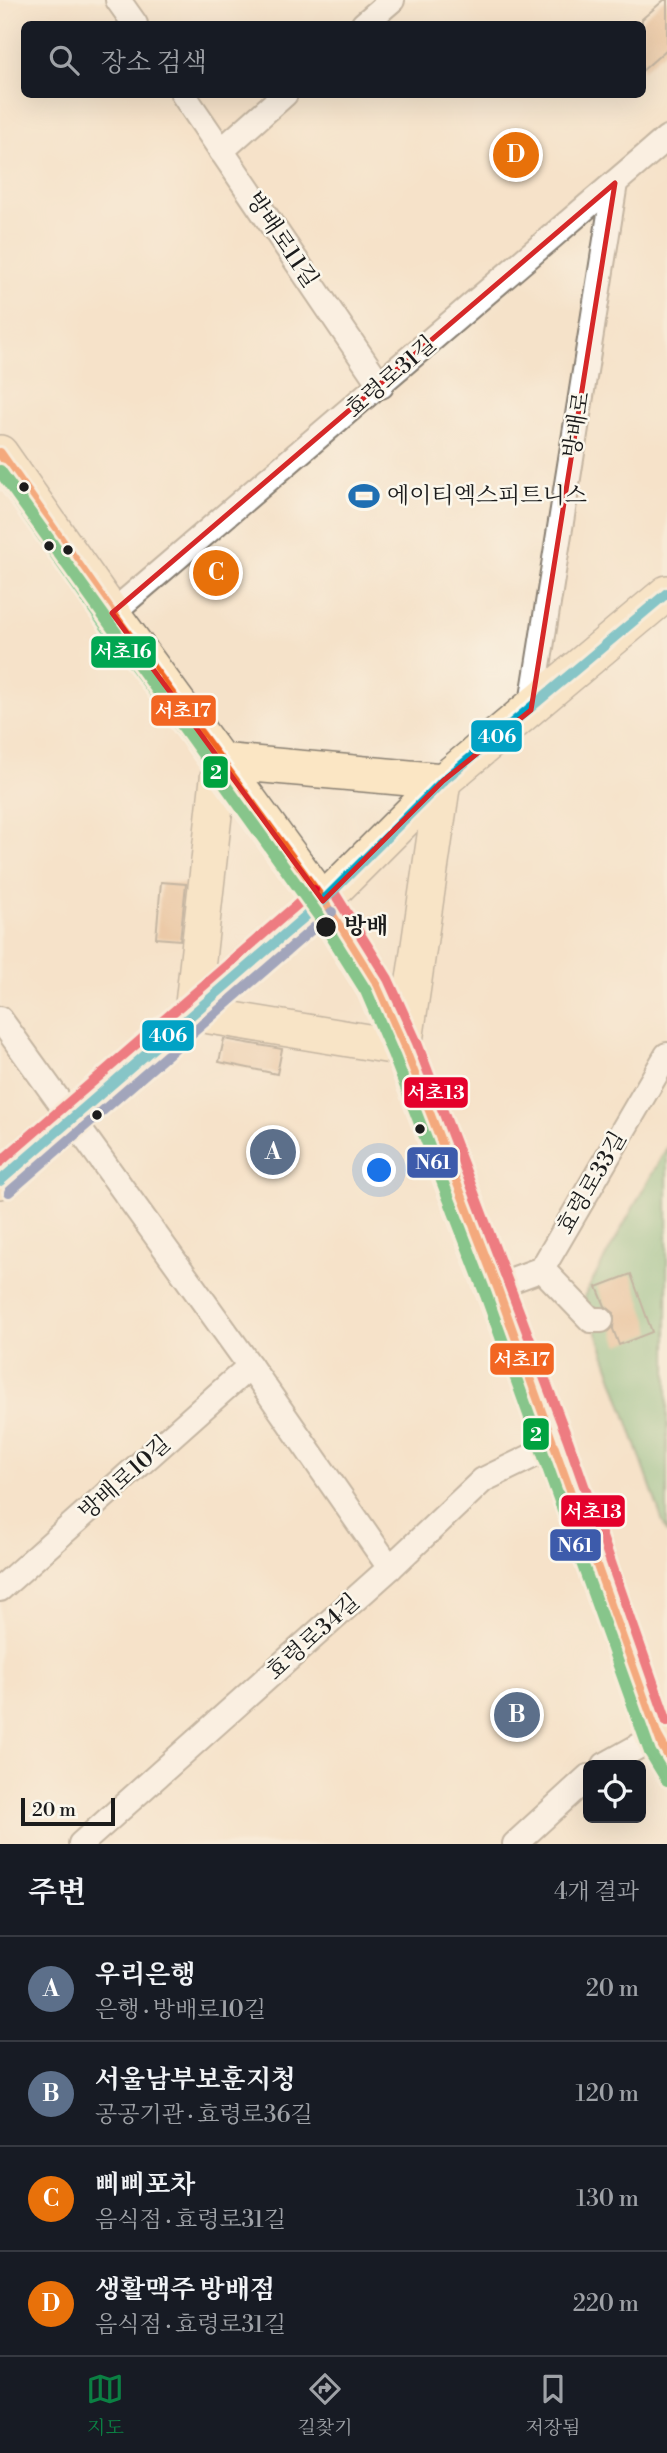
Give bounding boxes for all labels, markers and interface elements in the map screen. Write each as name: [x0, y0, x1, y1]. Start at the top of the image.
search box: [21, 21, 646, 98]
icon: search: [45, 41, 83, 79]
text: 장소 검색: [101, 47, 207, 79]
pin: D: [493, 129, 539, 181]
street label: 방배로11길: [240, 187, 324, 293]
street label: 효령로31길: [340, 330, 442, 424]
street label: 방배로: [558, 390, 596, 460]
sports icon: 에이티엑스피트니스: [347, 479, 381, 513]
unlabelled marker: [17, 480, 31, 494]
place label: 에이티엑스피트니스: [387, 482, 587, 510]
unlabelled marker: [42, 539, 56, 553]
unlabelled marker: [61, 543, 75, 557]
pin: C: [193, 547, 239, 599]
line badge: 서초16: [90, 635, 157, 669]
text: 서초16: [94, 640, 152, 664]
line badge: 서초17: [150, 694, 217, 727]
text: 서초17: [155, 699, 211, 723]
line badge: 406: [470, 719, 523, 753]
text: 406: [478, 725, 516, 749]
line badge: 2: [202, 755, 229, 789]
text: 2: [210, 761, 222, 785]
place label: 방배: [344, 913, 388, 941]
marker: 방배: [314, 915, 338, 939]
line badge: 406: [141, 1019, 195, 1052]
text: 406: [149, 1024, 187, 1048]
line badge: 서초13: [403, 1076, 469, 1109]
text: 서초13: [407, 1081, 465, 1105]
unlabelled marker: [90, 1108, 104, 1122]
unlabelled marker: [413, 1122, 427, 1136]
pin: A: [250, 1126, 296, 1178]
street label: 효령로33길: [551, 1127, 633, 1239]
line badge: N61: [406, 1146, 459, 1179]
text: N61: [415, 1151, 451, 1175]
your location: [362, 1153, 396, 1187]
line badge: 서초17: [489, 1342, 555, 1376]
text: 서초17: [494, 1348, 550, 1372]
line badge: 2: [522, 1417, 550, 1451]
text: 2: [530, 1423, 542, 1447]
street label: 방배로10길: [74, 1430, 176, 1526]
line badge: 서초13: [560, 1494, 626, 1528]
text: 서초13: [564, 1500, 622, 1524]
line badge: N61: [549, 1528, 602, 1562]
text: N61: [557, 1534, 593, 1558]
street label: 효령로34길: [261, 1588, 365, 1686]
pin: B: [494, 1689, 540, 1741]
map controls: [583, 1760, 646, 1823]
button: locate: [583, 1760, 646, 1823]
scale bar: [21, 1795, 116, 1827]
text: 20 m: [32, 1798, 76, 1822]
text: 주변: [28, 1874, 86, 1912]
text: 4개 결과: [554, 1878, 639, 1906]
text: 우리은행: [95, 1959, 195, 1991]
text: A: [43, 1975, 59, 2003]
text: 20 m: [586, 1975, 639, 2003]
text: 은행 · 방배로10길: [95, 1996, 266, 2024]
text: 서울남부보훈지청: [95, 2064, 296, 2096]
text: B: [42, 2080, 60, 2108]
text: 120 m: [575, 2080, 639, 2108]
text: 공공기관 · 효령로36길: [95, 2101, 313, 2129]
text: 삐삐포차: [95, 2169, 195, 2201]
text: C: [43, 2185, 59, 2213]
text: 130 m: [576, 2185, 639, 2213]
text: 음식점 · 효령로31길: [95, 2206, 286, 2234]
text: 생활맥주 방배점: [95, 2274, 275, 2306]
text: D: [42, 2290, 60, 2318]
text: 220 m: [573, 2290, 639, 2318]
text: 음식점 · 효령로31길: [95, 2311, 286, 2339]
tab: 지도: [86, 2370, 124, 2440]
tab: 길찾기: [297, 2370, 352, 2440]
tab: 저장됨: [525, 2370, 581, 2440]

